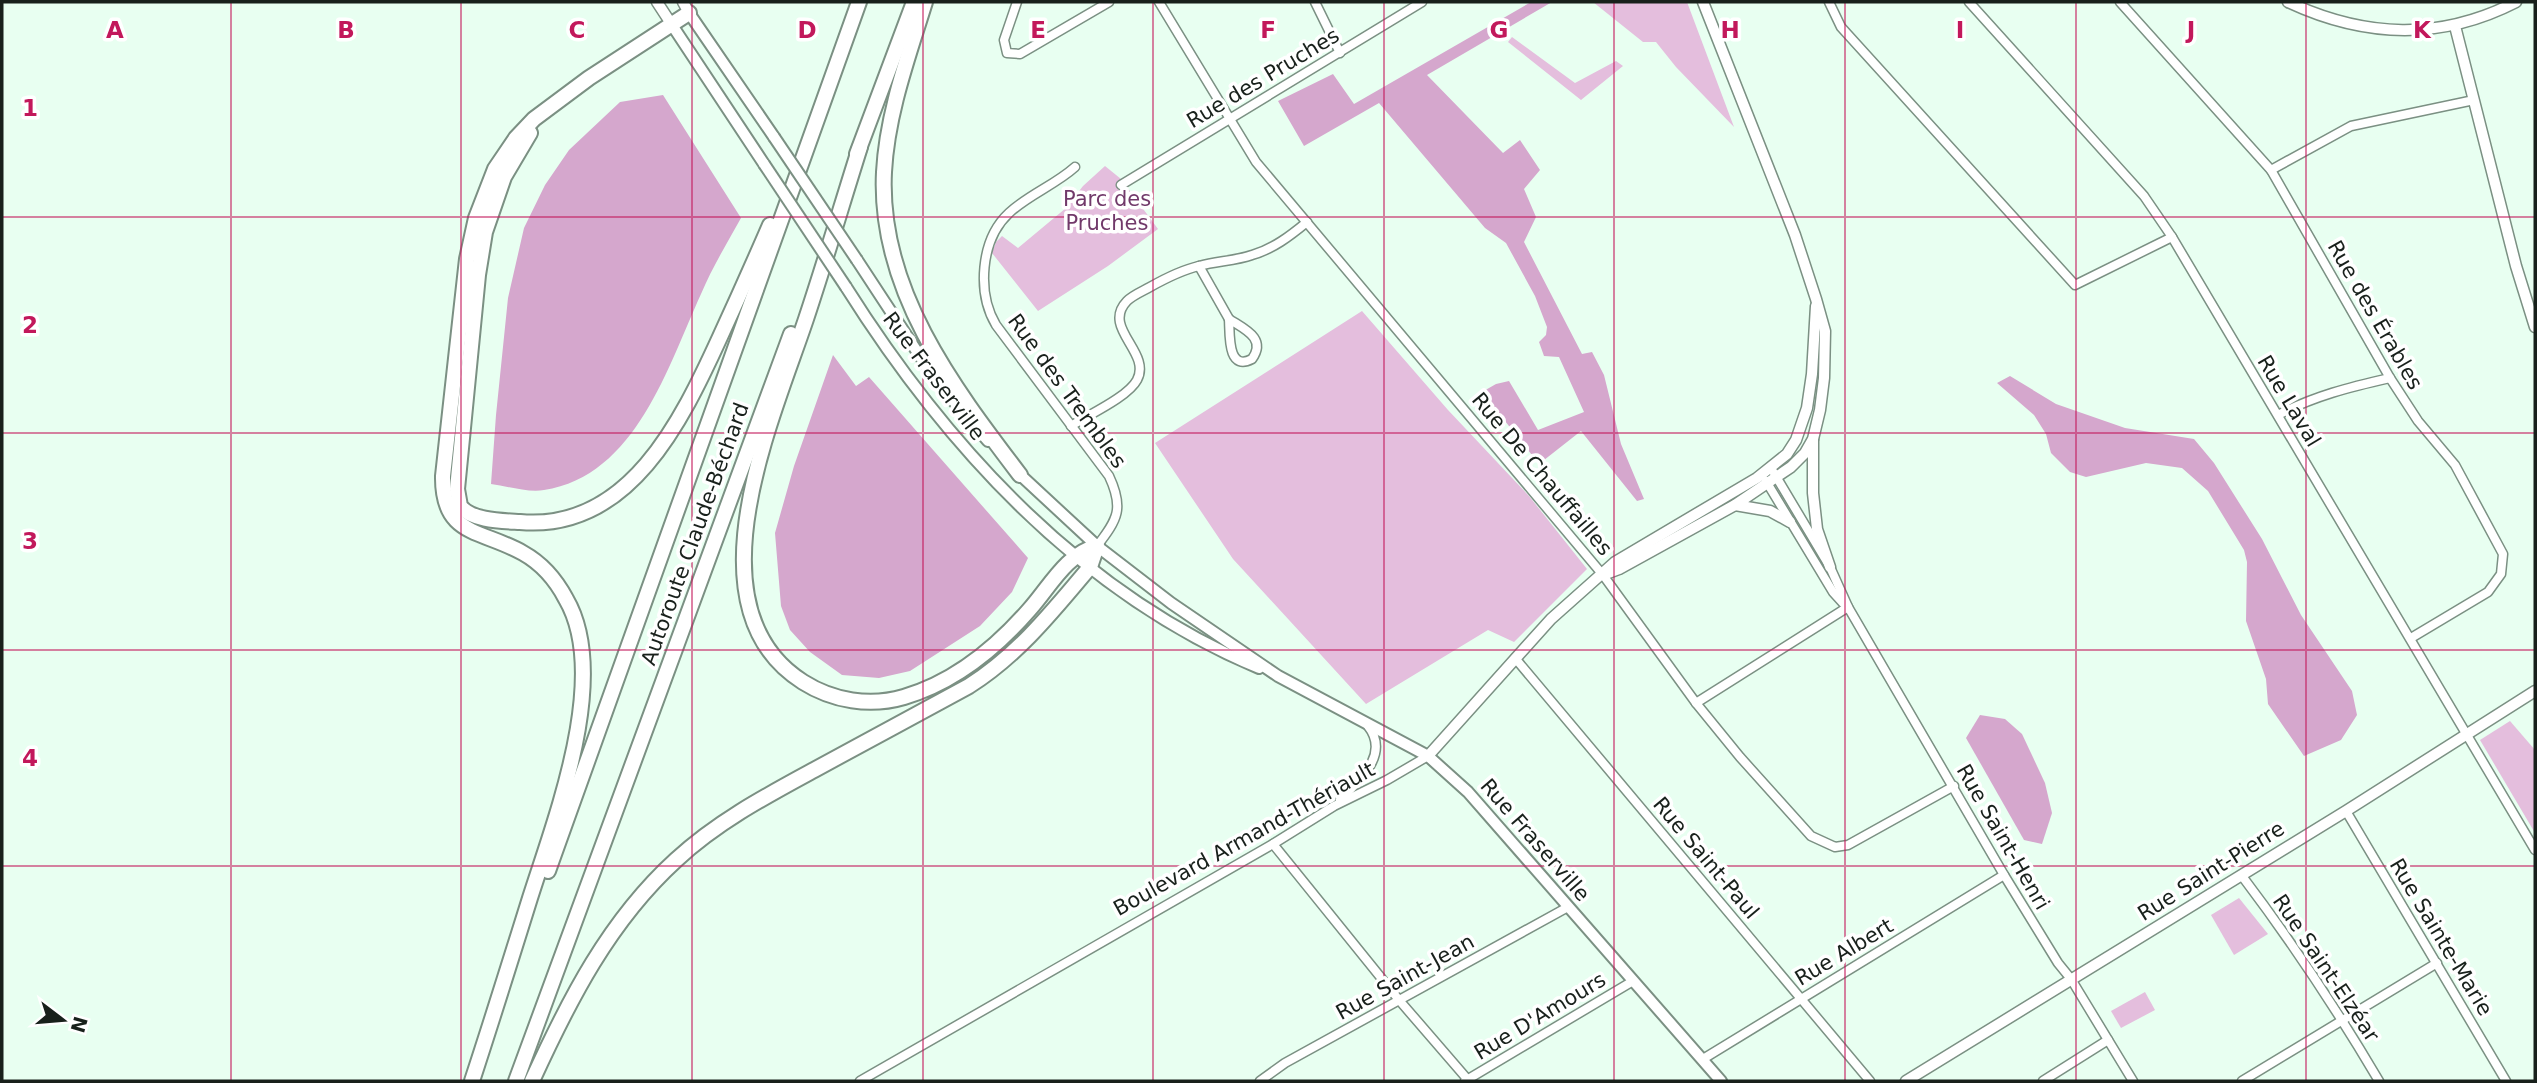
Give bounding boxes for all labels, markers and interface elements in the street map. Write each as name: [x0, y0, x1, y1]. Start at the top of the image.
text: A: [106, 17, 124, 43]
text: B: [337, 17, 355, 43]
text: C: [569, 17, 585, 43]
text: D: [797, 17, 817, 43]
text: E: [1030, 17, 1046, 43]
text: F: [1260, 17, 1276, 43]
text: G: [1490, 17, 1508, 43]
text: H: [1720, 17, 1740, 43]
text: I: [1956, 17, 1964, 43]
text: J: [2185, 17, 2195, 43]
text: K: [2413, 17, 2432, 43]
street label: Rue des Pruches: [1183, 23, 1343, 133]
text: 1: [22, 95, 38, 121]
park label: Parc des Pruches: [1063, 187, 1151, 235]
street label: Rue des Érables: [2323, 236, 2428, 394]
street label: Rue Fraserville: [878, 307, 990, 445]
street label: Rue des Trembles: [1003, 309, 1131, 473]
text: 2: [22, 312, 38, 338]
street label: Rue Laval: [2252, 351, 2326, 451]
street label: Rue De Chauffailles: [1467, 388, 1617, 560]
street label: Autoroute Claude-Béchard: [636, 400, 754, 668]
text: 3: [22, 528, 38, 554]
text: 4: [22, 745, 38, 771]
street label: Boulevard Armand-Thériault: [1109, 757, 1379, 921]
street label: Rue Saint-Henri: [1952, 760, 2054, 914]
street label: Rue Fraserville: [1475, 774, 1595, 906]
street label: Rue Saint-Paul: [1648, 792, 1764, 924]
street label: Rue Saint-Pierre: [2133, 816, 2289, 926]
street label: Rue Sainte-Marie: [2385, 854, 2497, 1020]
street label: Rue Saint-Elzéar: [2268, 890, 2384, 1046]
street label: Rue Albert: [1791, 913, 1897, 991]
street label: Rue Saint-Jean: [1332, 929, 1478, 1025]
street label: Rue D'Amours: [1470, 967, 1610, 1065]
north arrow: [28, 985, 98, 1055]
text: N: [67, 1014, 92, 1035]

